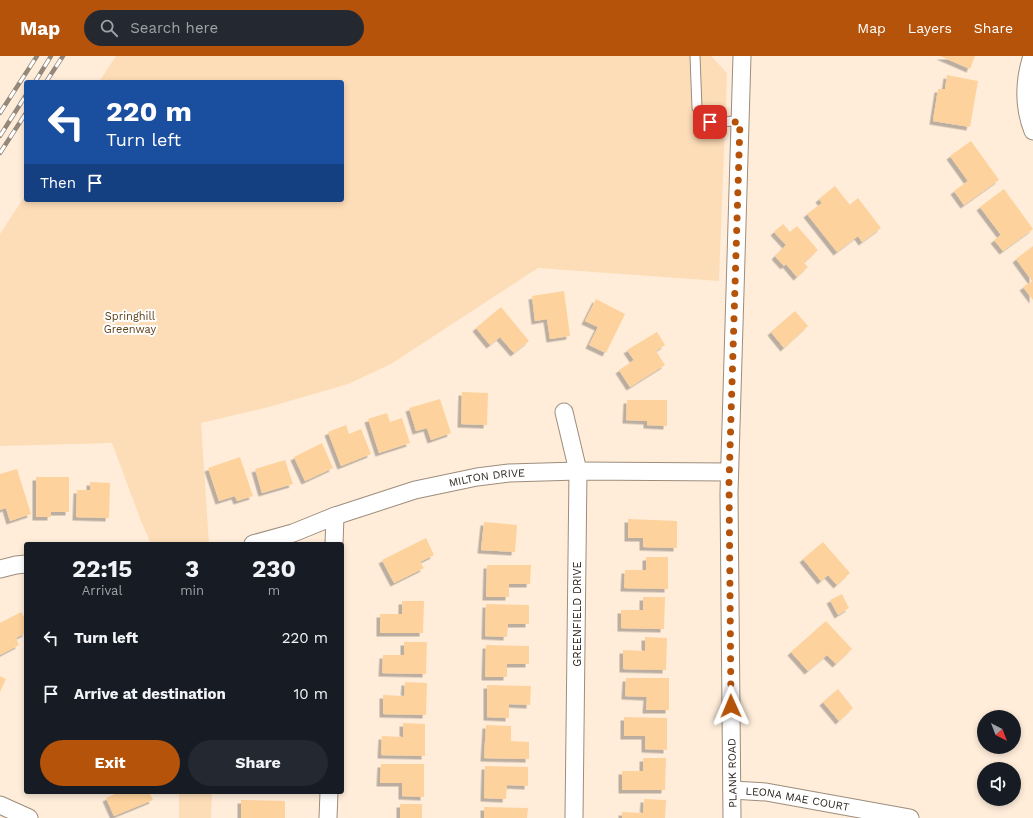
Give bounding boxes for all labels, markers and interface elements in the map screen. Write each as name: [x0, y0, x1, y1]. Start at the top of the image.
search box: [84, 10, 364, 46]
text: Map: [20, 17, 60, 40]
icon: search: [98, 17, 120, 39]
text: Search here: [130, 19, 218, 37]
text: Map: [857, 20, 886, 36]
text: Layers: [908, 20, 952, 36]
text: Share: [974, 20, 1013, 36]
text: 220 m: [106, 95, 192, 128]
icon: left: [40, 96, 92, 148]
pin: [693, 105, 727, 139]
icon: arrive: [699, 111, 721, 133]
text: Turn left: [106, 129, 181, 150]
icon: arrive: [84, 172, 106, 194]
text: Then: [40, 174, 76, 192]
park label: Springhill Greenway: [104, 310, 156, 336]
street label: MILTON DRIVE: [448, 467, 525, 490]
text: 22:15: [72, 555, 132, 583]
text: 3: [185, 555, 199, 583]
text: 230: [252, 555, 296, 583]
street label: GREENFIELD DRIVE: [571, 561, 584, 667]
text: Arrival: [82, 583, 122, 598]
text: min: [180, 583, 204, 598]
text: m: [268, 583, 280, 598]
icon: left: [40, 627, 62, 649]
text: Turn left: [74, 629, 138, 647]
text: 220 m: [282, 629, 328, 647]
icon: arrive: [40, 683, 62, 705]
text: Arrive at destination: [74, 685, 226, 703]
text: 10 m: [293, 685, 328, 703]
position arrow: [710, 685, 752, 727]
north arrow: [977, 710, 1021, 754]
map controls: [977, 710, 1021, 806]
street label: PLANK ROAD: [725, 738, 740, 808]
button: Exit: [40, 740, 180, 786]
button: Share: [188, 740, 328, 786]
button: sound: [977, 762, 1021, 806]
street label: LEONA MAE COURT: [745, 785, 851, 814]

